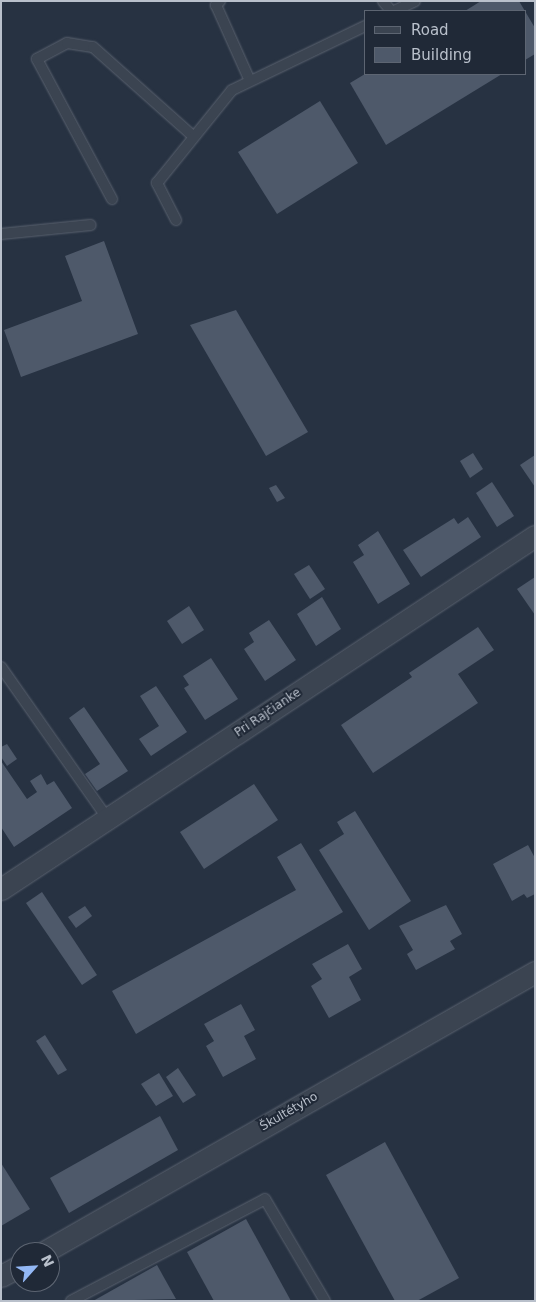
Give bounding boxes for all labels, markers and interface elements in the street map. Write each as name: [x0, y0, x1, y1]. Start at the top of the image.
legend: [364, 10, 526, 75]
text: Road: [411, 21, 449, 39]
text: Building: [411, 46, 472, 64]
street label: Pri Rajčianke: [232, 686, 304, 740]
street label: Škultétyho: [258, 1090, 320, 1134]
north arrow: [10, 1242, 60, 1292]
text: N: [38, 1252, 57, 1270]

